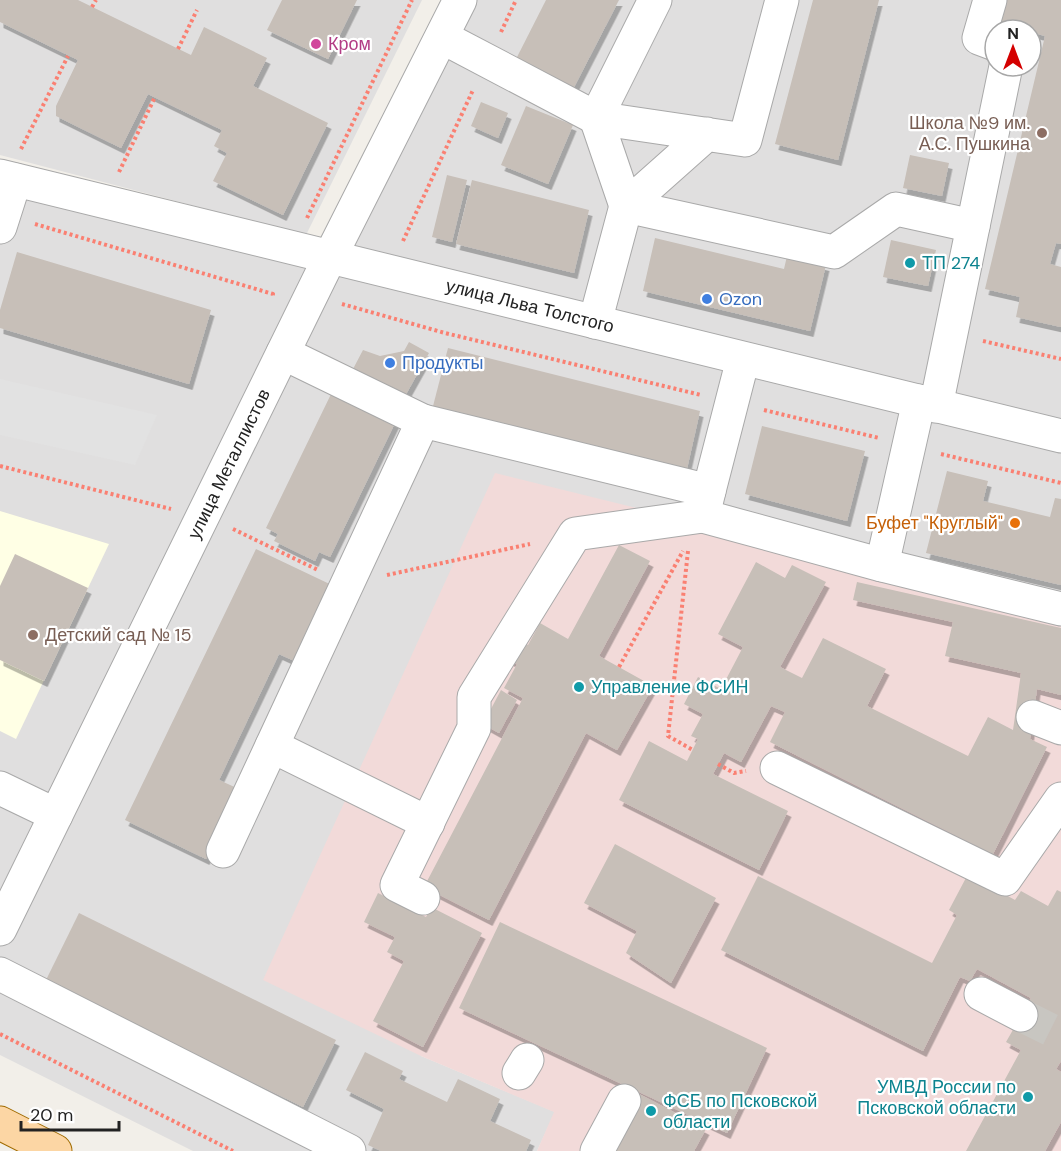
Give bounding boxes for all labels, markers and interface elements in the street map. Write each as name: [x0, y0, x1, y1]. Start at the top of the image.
north arrow: [983, 18, 1043, 78]
text: N: [1007, 23, 1019, 44]
place label: Кром: [328, 32, 371, 56]
marker: Кром: [309, 37, 323, 51]
place label: Школа №9 им. А.С. Пушкина: [909, 111, 1031, 156]
marker: Школа №9 им. А.С. Пушкина: [1035, 126, 1049, 140]
place label: ТП 274: [922, 251, 980, 275]
marker: ТП 274: [903, 256, 917, 270]
street label: улица Льва Толстого: [443, 273, 617, 339]
place label: Ozon: [719, 287, 762, 311]
marker: Ozon: [700, 292, 714, 306]
place label: Продукты: [402, 351, 483, 375]
marker: Продукты: [383, 356, 397, 370]
street label: улица Металлистов: [182, 385, 276, 543]
place label: Буфет "Круглый": [866, 511, 1003, 535]
marker: Буфет "Круглый": [1008, 516, 1022, 530]
place label: Детский сад № 15: [45, 623, 191, 647]
marker: Детский сад № 15: [26, 628, 40, 642]
place label: Управление ФСИН: [591, 675, 748, 699]
marker: Управление ФСИН: [572, 680, 586, 694]
place label: УМВД России по Псковской области: [857, 1075, 1016, 1120]
place label: ФСБ по Псковской области: [663, 1089, 817, 1134]
marker: УМВД России по Псковской области: [1021, 1090, 1035, 1104]
scale bar: [21, 1094, 118, 1132]
text: 20 m: [30, 1103, 73, 1127]
marker: ФСБ по Псковской области: [644, 1104, 658, 1118]

